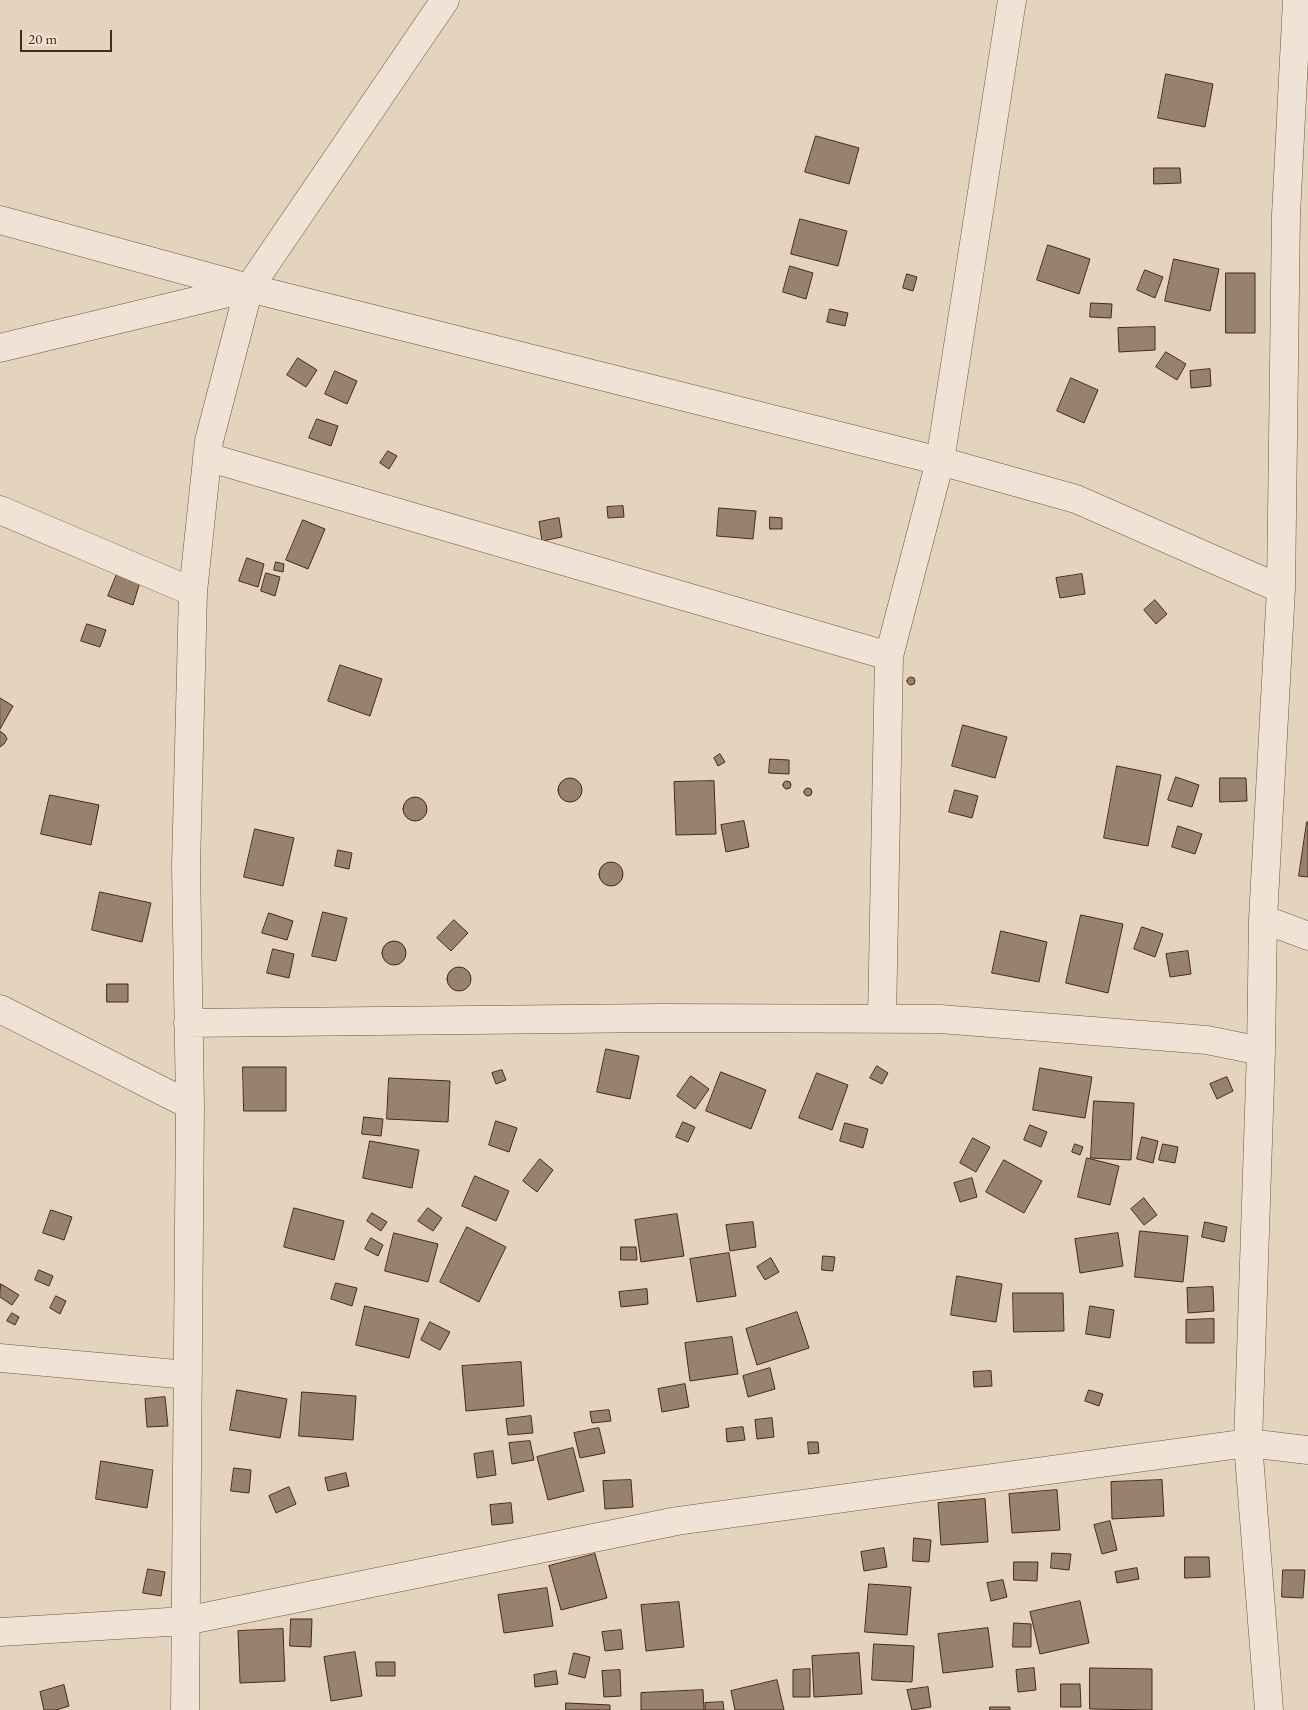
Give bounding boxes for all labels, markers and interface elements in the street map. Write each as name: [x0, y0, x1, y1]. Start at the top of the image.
scale bar: [22, 20, 115, 52]
text: 20 m: [28, 29, 57, 48]

